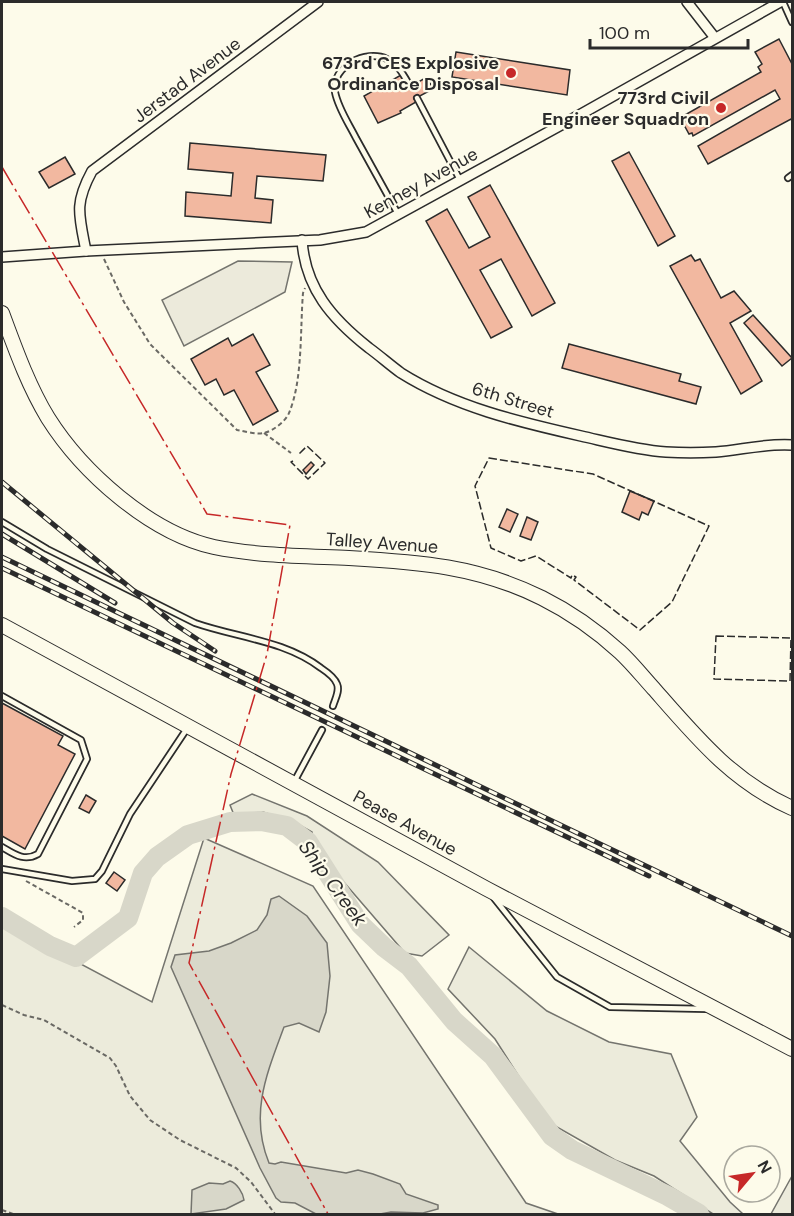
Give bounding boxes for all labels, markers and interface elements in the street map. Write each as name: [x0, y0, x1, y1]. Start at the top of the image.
scale bar: [590, 12, 748, 50]
text: 100 m: [599, 21, 650, 45]
street label: Jerstad Avenue: [128, 32, 246, 128]
place label: 673rd CES Explosive Ordinance Disposal: [322, 51, 499, 96]
marker: 673rd CES Explosive Ordinance Disposal: [504, 66, 518, 80]
place label: 773rd Civil Engineer Squadron: [542, 86, 709, 131]
marker: 773rd Civil Engineer Squadron: [714, 101, 728, 115]
street label: Kenney Avenue: [360, 142, 482, 224]
street label: 6th Street: [469, 376, 557, 424]
street label: Talley Avenue: [325, 527, 439, 559]
street label: Pease Avenue: [349, 785, 461, 861]
water label: Ship Creek: [293, 835, 374, 932]
north arrow: [722, 1144, 782, 1204]
text: N: [753, 1157, 777, 1177]

